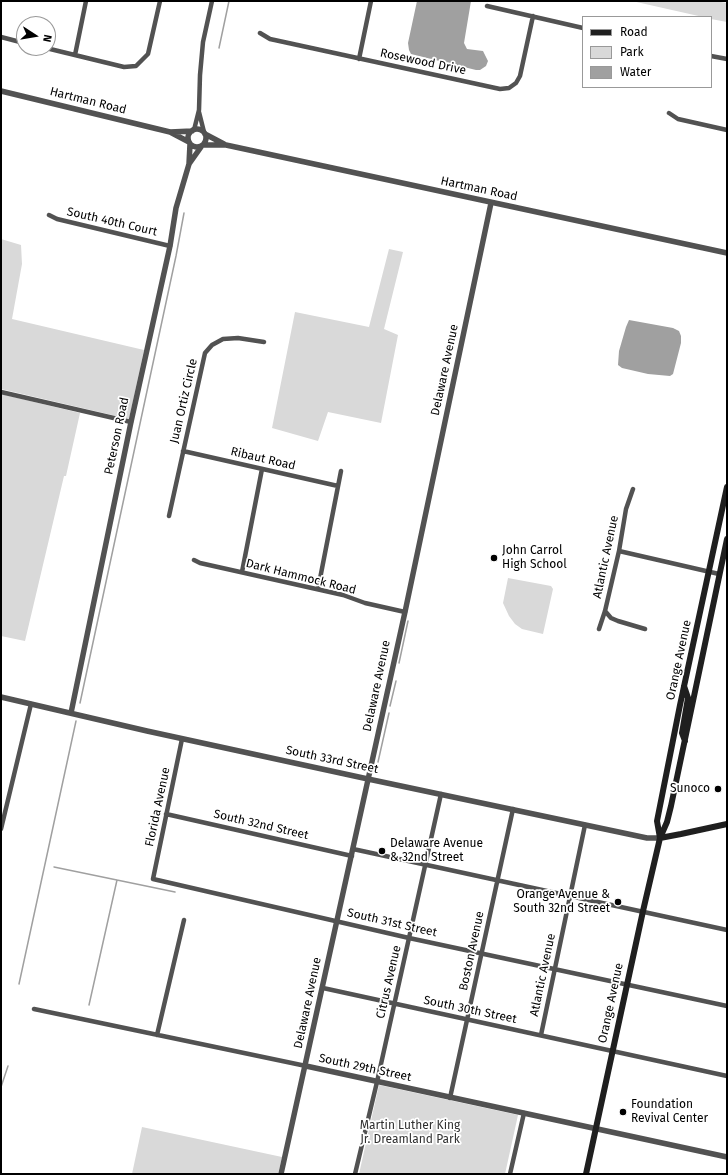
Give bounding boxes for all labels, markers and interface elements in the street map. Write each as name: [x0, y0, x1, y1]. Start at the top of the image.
north arrow: [16, 16, 56, 56]
legend: [582, 16, 712, 88]
text: Road: [620, 25, 648, 39]
text: N: [40, 33, 54, 43]
text: Park: [620, 45, 644, 59]
street label: Rosewood Drive: [379, 46, 467, 78]
text: Water: [620, 65, 651, 79]
street label: Hartman Road: [48, 85, 128, 117]
street label: Hartman Road: [439, 174, 519, 204]
street label: South 40th Court: [65, 205, 159, 239]
street label: Delaware Avenue: [428, 323, 462, 417]
street label: Juan Ortiz Circle: [167, 357, 201, 445]
street label: Peterson Road: [102, 396, 132, 476]
street label: Ribaut Road: [229, 445, 297, 473]
street label: Atlantic Avenue: [590, 514, 622, 600]
place label: John Carrol High School: [502, 544, 567, 572]
marker: John Carrol High School: [489, 553, 499, 563]
street label: Dark Hammock Road: [244, 556, 358, 598]
street label: Orange Avenue: [663, 619, 695, 701]
street label: Delaware Avenue: [360, 639, 394, 733]
street label: South 33rd Street: [284, 743, 380, 777]
street label: Florida Avenue: [143, 766, 173, 848]
place label: Sunoco: [670, 782, 710, 796]
marker: Sunoco: [713, 784, 723, 794]
street label: South 32nd Street: [212, 807, 310, 843]
place label: Delaware Avenue & 32nd Street: [390, 837, 483, 865]
marker: Delaware Avenue & 32nd Street: [377, 846, 387, 856]
place label: Orange Avenue & South 32nd Street: [513, 888, 610, 916]
marker: Orange Avenue & South 32nd Street: [613, 897, 623, 907]
street label: South 31st Street: [346, 906, 438, 940]
street label: Boston Avenue: [457, 910, 487, 992]
street label: Atlantic Avenue: [527, 932, 559, 1018]
street label: Citrus Avenue: [374, 944, 404, 1020]
street label: Delaware Avenue: [291, 956, 325, 1050]
street label: Orange Avenue: [595, 962, 627, 1044]
street label: South 30th Street: [422, 993, 518, 1027]
street label: South 29th Street: [317, 1051, 413, 1085]
place label: Foundation Revival Center: [631, 1098, 708, 1126]
marker: Foundation Revival Center: [618, 1107, 628, 1117]
park label: Martin Luther King Jr. Dreamland Park: [360, 1119, 460, 1147]

